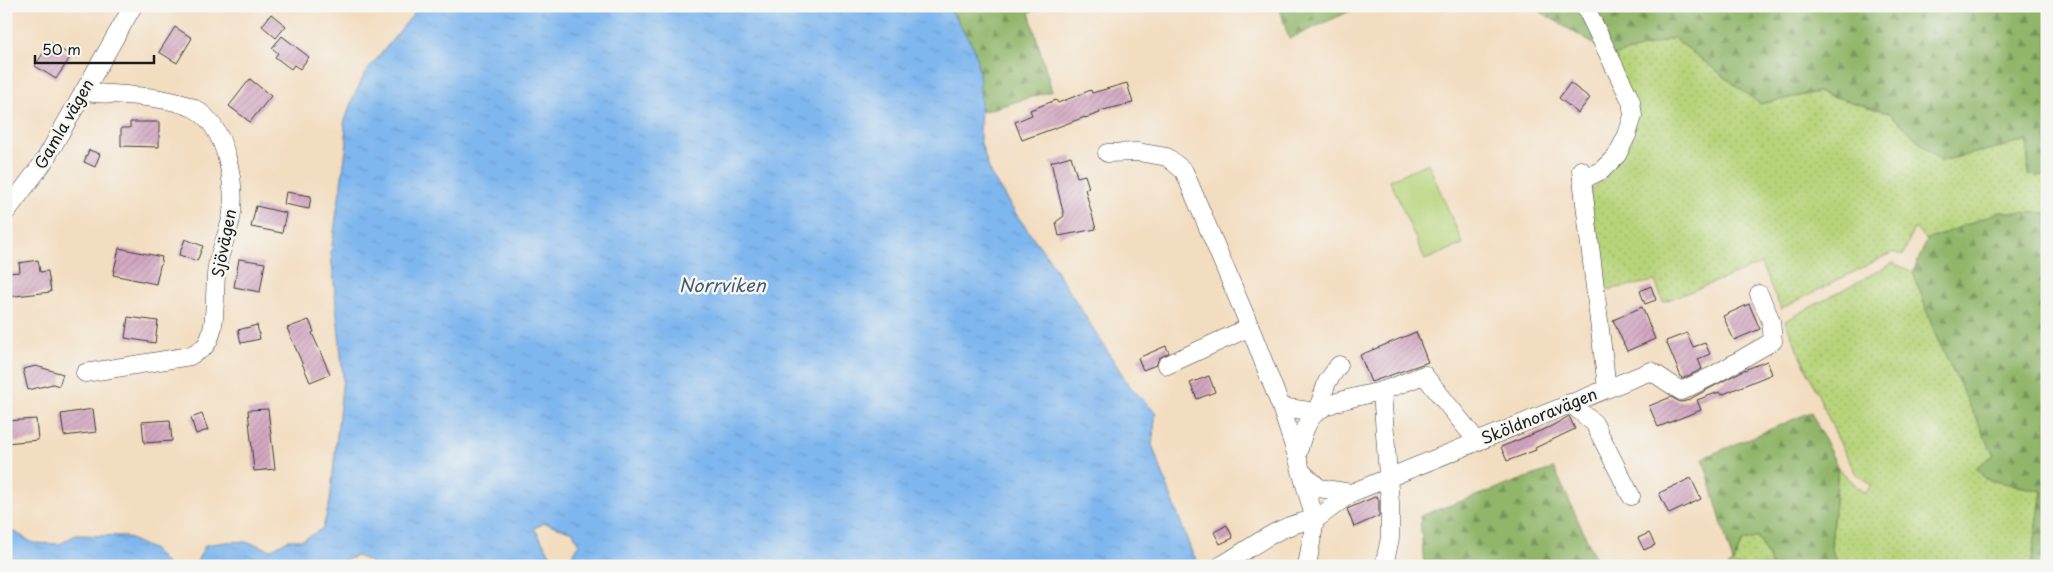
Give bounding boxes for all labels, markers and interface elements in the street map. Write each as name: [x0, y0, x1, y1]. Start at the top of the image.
scale bar: [35, 32, 154, 64]
text: 50 m: [42, 37, 81, 60]
street label: Gamla vägen: [28, 74, 99, 173]
street label: Sjövägen: [205, 207, 241, 279]
water label: Norrviken: [678, 271, 767, 298]
street label: Sköldnoravägen: [1477, 381, 1600, 449]

